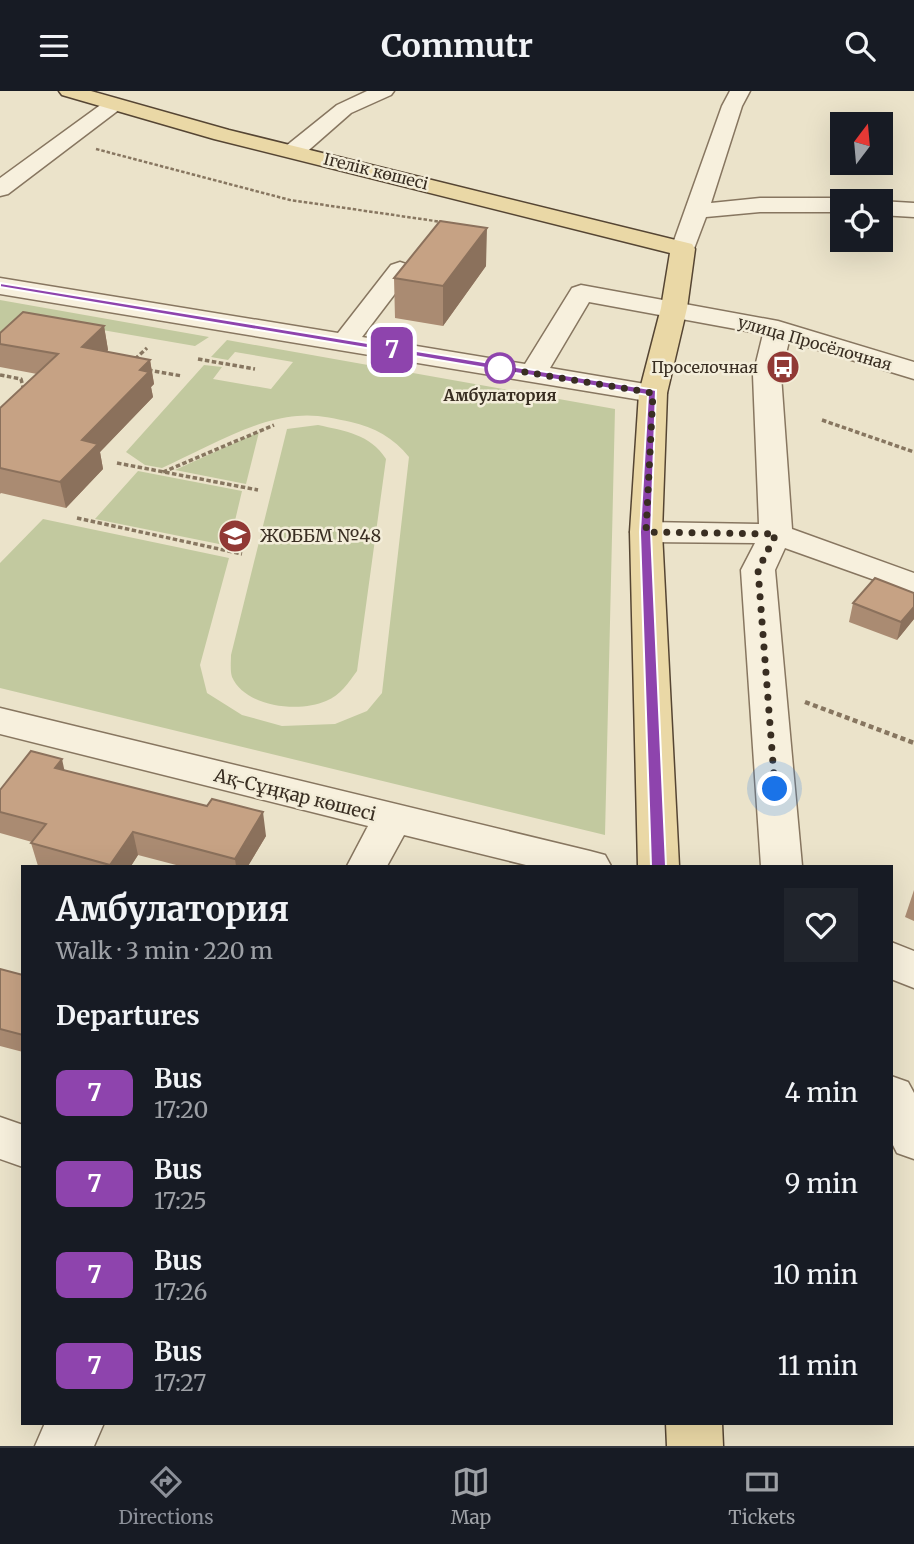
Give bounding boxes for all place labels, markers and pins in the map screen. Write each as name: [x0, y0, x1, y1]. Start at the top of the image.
bus stop icon: Проселочная: [764, 348, 802, 386]
marker: Амбулатория: [485, 353, 515, 383]
place label: Проселочная: [651, 357, 758, 377]
place label: Амбулатория: [443, 385, 557, 405]
school or university icon: ЖОББМ №48: [216, 517, 254, 555]
place label: ЖОББМ №48: [260, 524, 381, 547]

